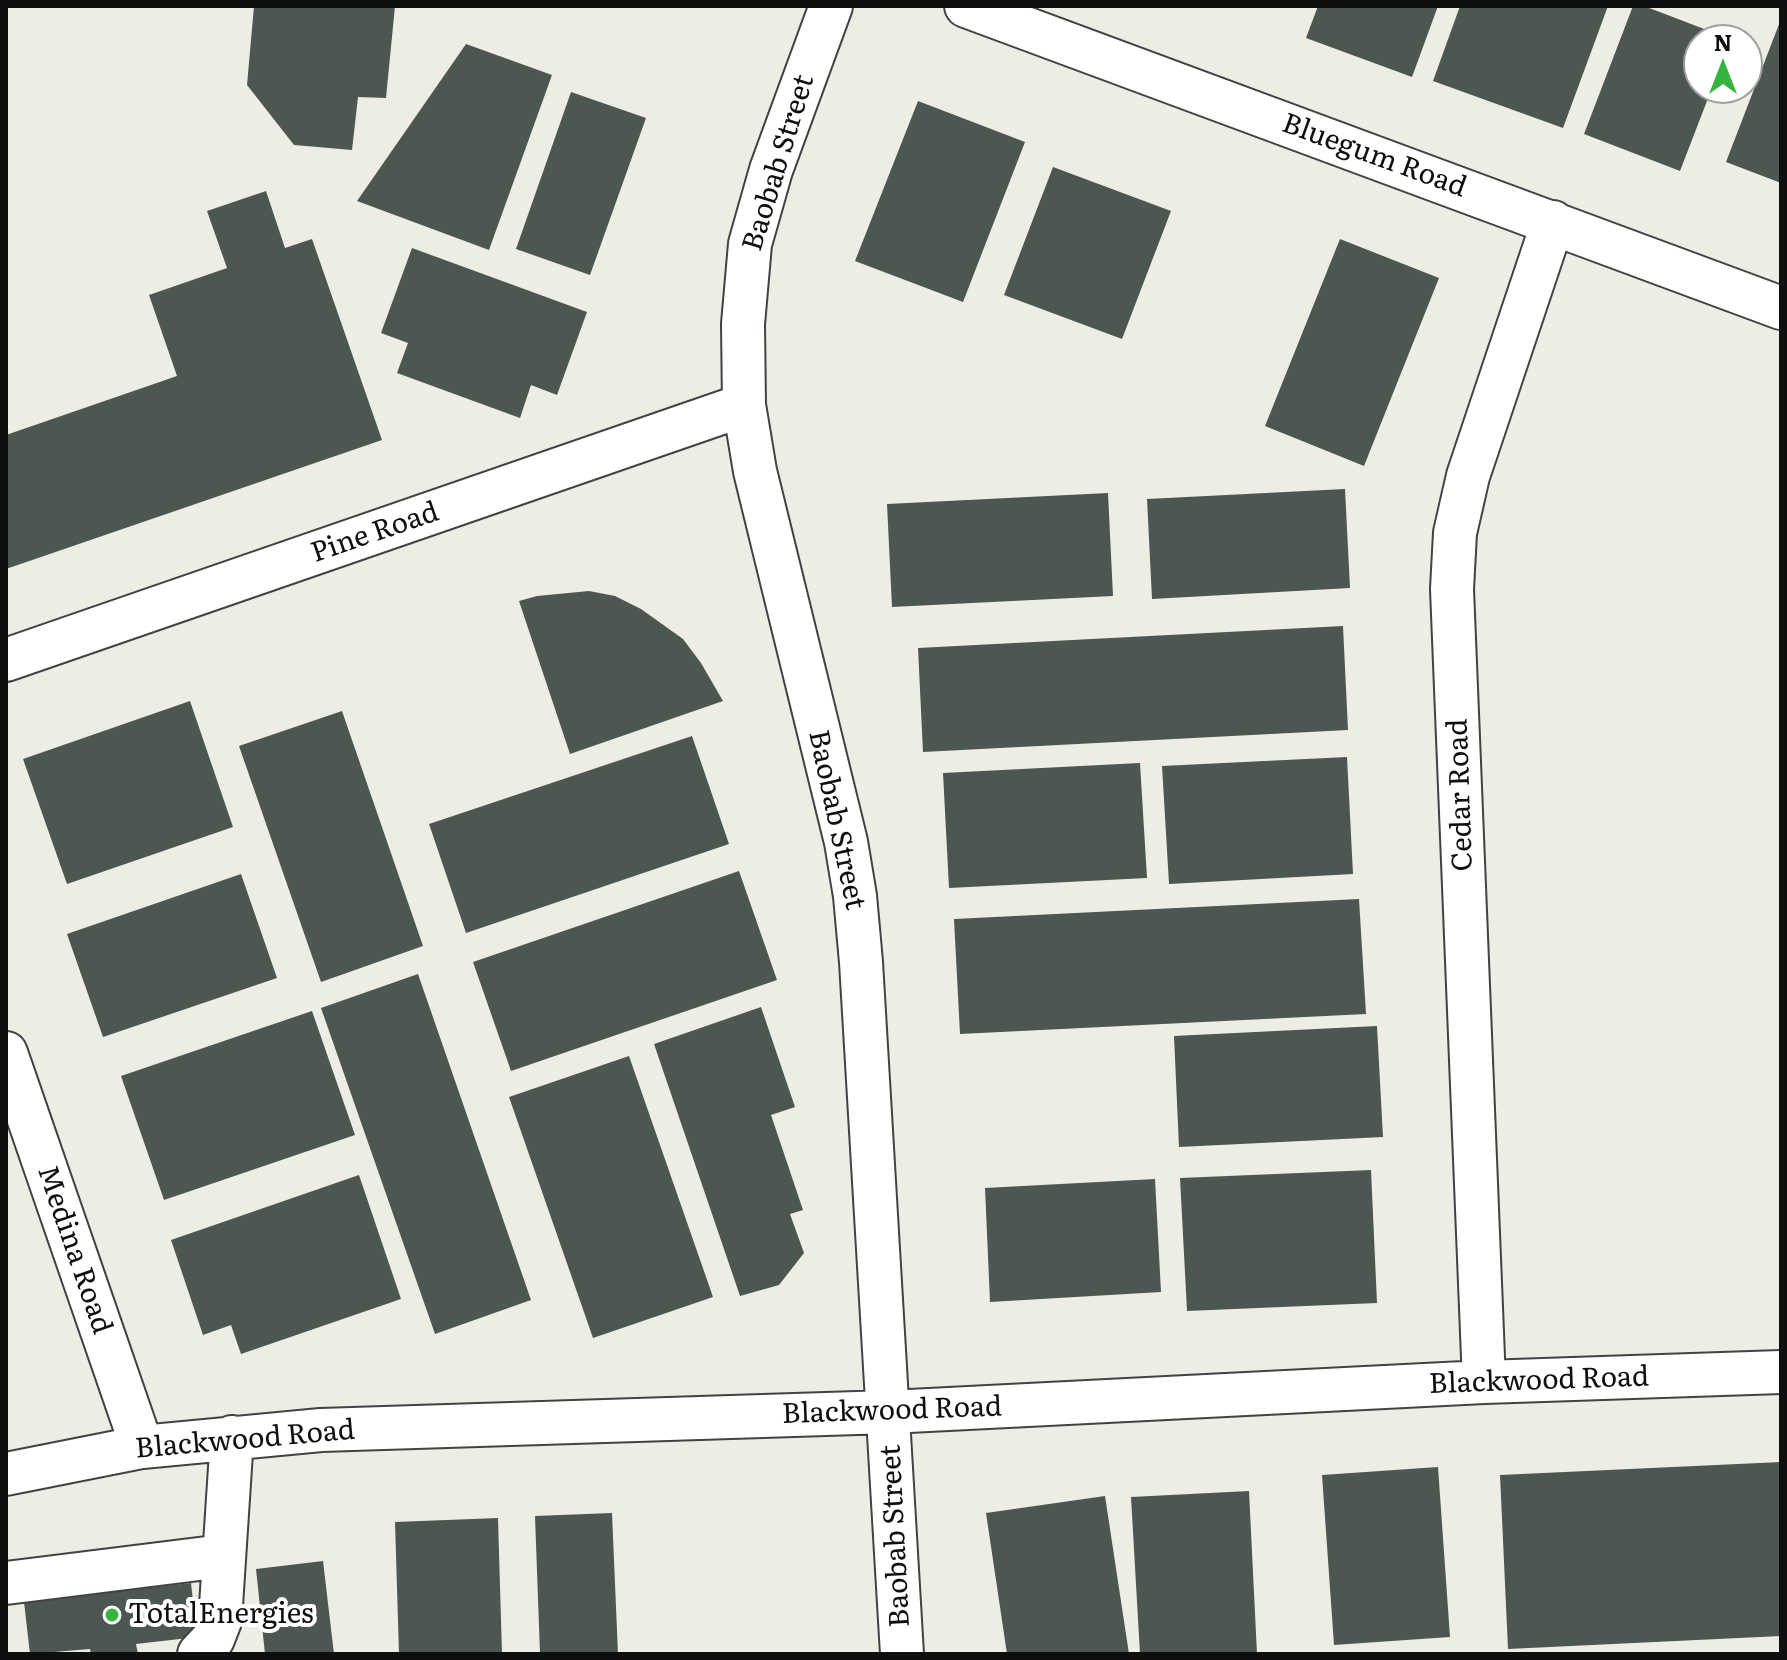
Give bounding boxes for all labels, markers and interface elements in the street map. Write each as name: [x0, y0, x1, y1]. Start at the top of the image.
north arrow: [1683, 24, 1763, 104]
text: N: [1714, 25, 1732, 58]
street label: Baobab Street: [736, 71, 822, 255]
street label: Bluegum Road: [1277, 107, 1471, 205]
street label: Pine Road: [307, 496, 443, 570]
street label: Cedar Road: [1442, 718, 1480, 872]
street label: Baobab Street: [801, 727, 871, 913]
street label: Medina Road: [30, 1161, 118, 1339]
street label: Blackwood Road: [1428, 1360, 1650, 1402]
street label: Blackwood Road: [781, 1390, 1003, 1432]
street label: Blackwood Road: [134, 1414, 356, 1466]
street label: Baobab Street: [874, 1444, 918, 1628]
place label: TotalEnergies: [128, 1598, 314, 1632]
marker: TotalEnergies: [103, 1606, 121, 1624]

